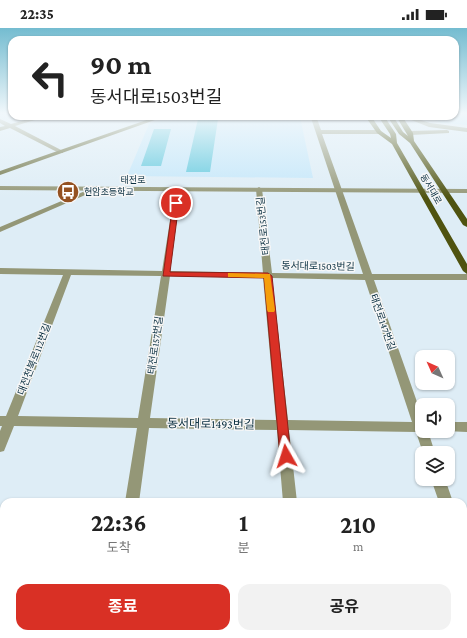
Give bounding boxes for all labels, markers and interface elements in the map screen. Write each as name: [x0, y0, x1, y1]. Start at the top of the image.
text: 22:35: [20, 6, 54, 22]
text: 90 m: [90, 49, 151, 80]
icon: left: [24, 52, 76, 104]
text: 동서대로1503번길: [90, 87, 222, 107]
street label: 동서대로: [418, 172, 444, 206]
street label: 태전로: [121, 175, 145, 185]
bus stop icon: 현암초등학교: [55, 179, 81, 205]
place label: 현암초등학교: [84, 186, 134, 197]
pin: [159, 186, 193, 220]
icon: arrive: [165, 192, 187, 214]
street label: 태전로153번길: [254, 196, 272, 256]
street label: 동서대로1503번길: [281, 260, 355, 272]
street label: 태전로147번길: [368, 292, 398, 352]
street label: 태전로157번길: [145, 315, 165, 375]
street label: 대전천북로112번길: [15, 322, 53, 396]
north arrow: [415, 350, 455, 390]
map controls: [415, 350, 455, 486]
button: sound: [415, 398, 455, 438]
street label: 동서대로1493번길: [167, 416, 255, 432]
position arrow: [265, 435, 307, 477]
button: layers: [415, 446, 455, 486]
text: 22:36: [91, 509, 147, 536]
text: 1: [239, 509, 248, 536]
text: 210: [340, 511, 376, 538]
text: m: [353, 539, 363, 554]
text: 도착: [107, 540, 131, 555]
text: 분: [237, 540, 249, 555]
button: 종료: [16, 584, 230, 630]
button: 공유: [238, 584, 451, 630]

